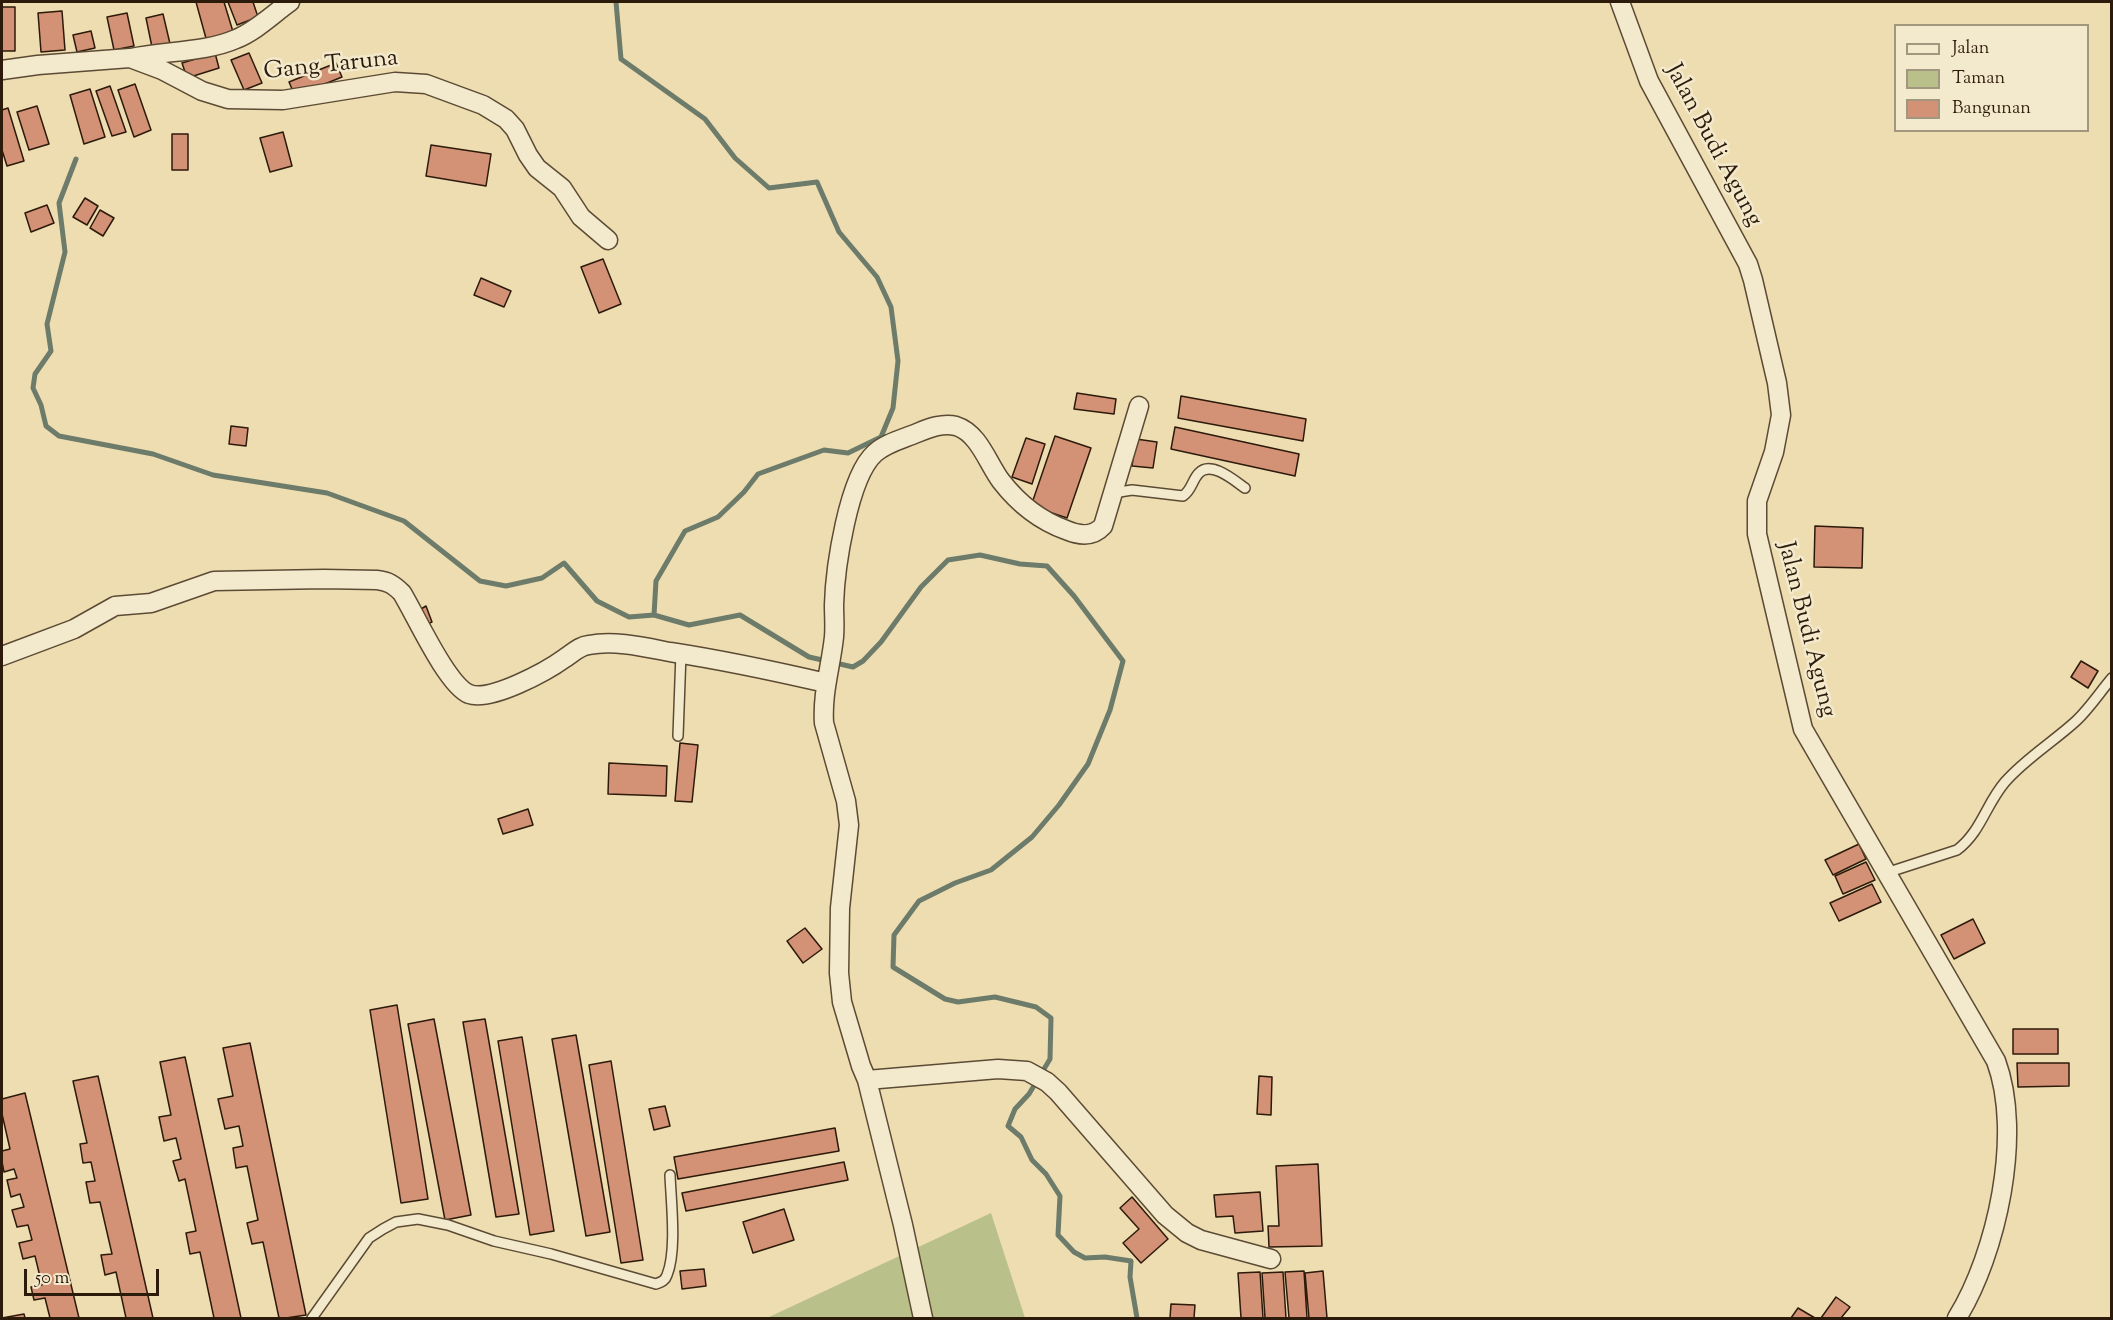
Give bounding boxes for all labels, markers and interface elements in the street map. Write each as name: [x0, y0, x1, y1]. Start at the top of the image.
legend: [1894, 24, 2089, 132]
text: Jalan: [1952, 36, 1989, 62]
street label: Gang Taruna: [262, 46, 400, 88]
street label: Jalan Budi Agung: [1657, 60, 1767, 232]
text: Taman: [1952, 66, 2005, 92]
text: Bangunan: [1952, 96, 2031, 122]
street label: Jalan Budi Agung: [1769, 539, 1841, 721]
scale bar: [27, 1257, 162, 1295]
text: 50 m: [35, 1266, 69, 1292]

